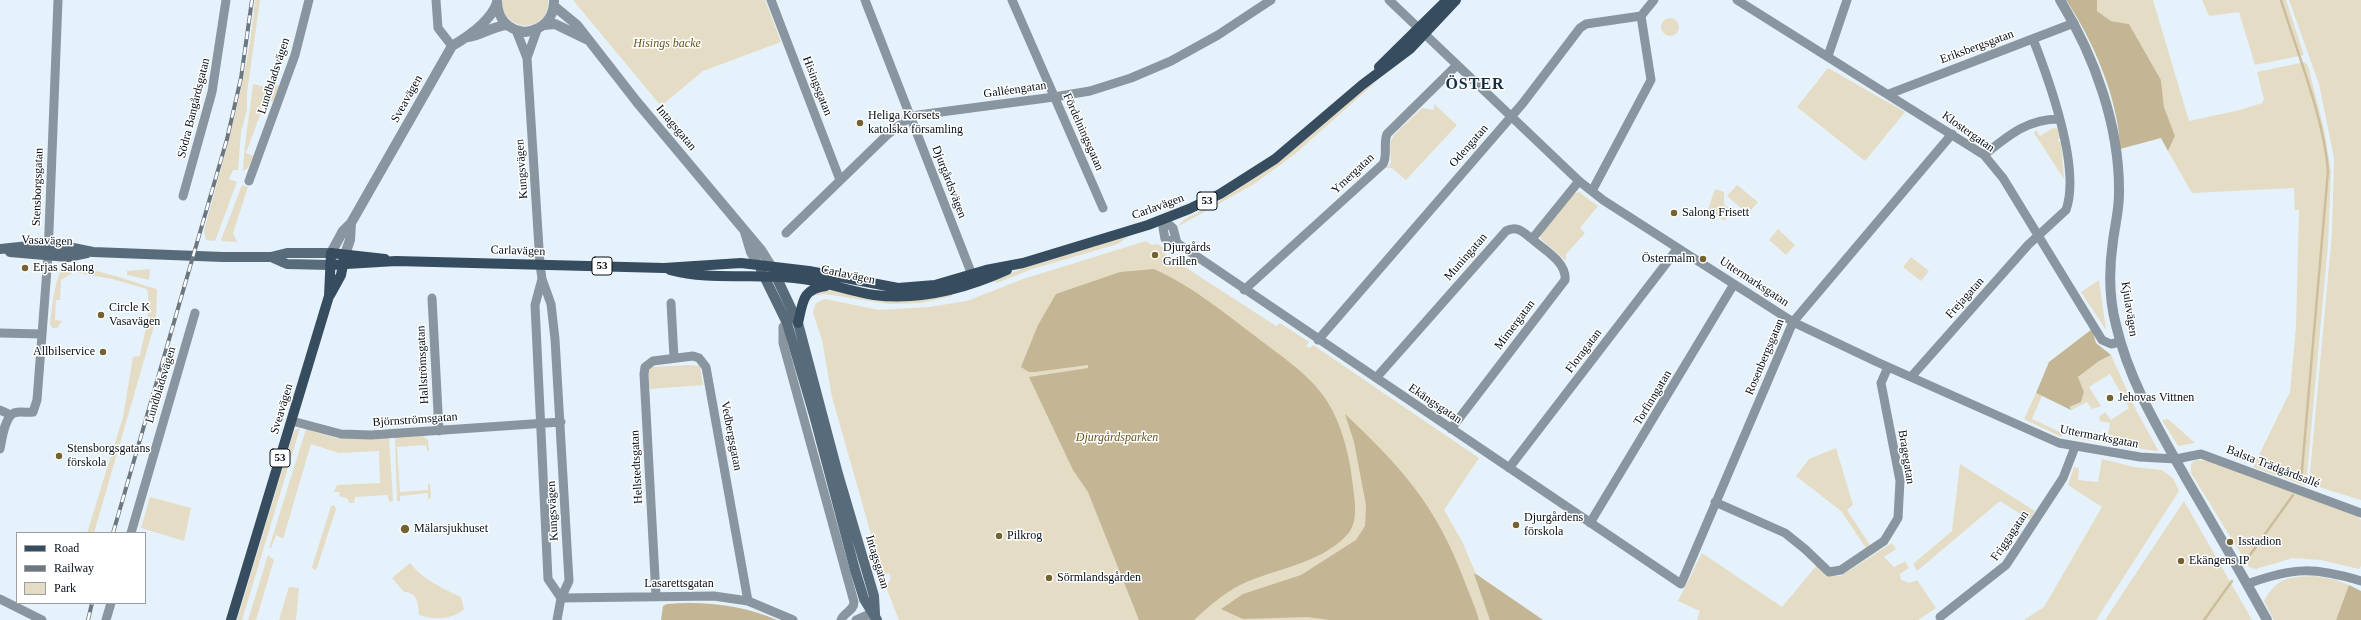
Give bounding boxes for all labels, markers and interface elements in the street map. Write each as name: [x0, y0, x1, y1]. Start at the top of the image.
street label: Eriksbergsgatan: [1938, 27, 2016, 67]
street label: Lundbladsvägen: [255, 36, 293, 116]
park label: Hisings backe: [633, 37, 701, 51]
street label: Hisingsgatan: [799, 54, 835, 118]
street label: Södra Bangårdsgatan: [175, 57, 213, 159]
street label: Sveavägen: [388, 73, 426, 125]
district label: ÖSTER: [1445, 75, 1505, 95]
street label: Galléengatan: [983, 78, 1047, 102]
street label: Fördelningsgatan: [1059, 91, 1107, 173]
street label: Intagsgatan: [653, 102, 699, 154]
place label: Heliga Korsets katolska församling: [868, 109, 963, 137]
street label: Klostergatan: [1939, 109, 1997, 155]
marker: Heliga Korsets katolska församling: [855, 118, 865, 128]
street label: Odengatan: [1447, 122, 1491, 170]
street label: Kungsvägen: [513, 139, 531, 199]
street label: Djurgårdsvägen: [929, 144, 969, 220]
street label: Stensborgsgatan: [29, 148, 47, 226]
street label: Ymergatan: [1329, 151, 1377, 197]
street label: Carlavägen: [1130, 191, 1186, 223]
road number: 53: [1197, 192, 1217, 210]
place label: Salong Frisett: [1682, 206, 1749, 220]
marker: Salong Frisett: [1669, 208, 1679, 218]
street label: Muningatan: [1442, 230, 1490, 284]
street label: Vasavägen: [21, 233, 73, 249]
place label: Djurgårds Grillen: [1163, 241, 1211, 269]
street label: Carlavägen: [490, 243, 546, 259]
marker: Djurgårds Grillen: [1150, 250, 1160, 260]
place label: Östermalm: [1642, 252, 1695, 266]
marker: Östermalm: [1698, 254, 1708, 264]
street label: Uttermarksgatan: [1717, 254, 1791, 310]
road number: 53: [592, 257, 612, 275]
place label: Erjas Salong: [33, 261, 94, 275]
street label: Carlavägen: [820, 262, 876, 288]
marker: Erjas Salong: [20, 263, 30, 273]
street label: Frejagatan: [1943, 274, 1987, 322]
street label: Kjulavägen: [2118, 281, 2140, 337]
street label: Mimergatan: [1492, 297, 1538, 353]
place label: Circle K Vasavägen: [109, 301, 160, 329]
marker: Circle K Vasavägen: [96, 310, 106, 320]
street label: Rosenbergsgatan: [1742, 317, 1788, 397]
street label: Hallströmsgatan: [414, 325, 432, 405]
street label: Floragatan: [1563, 326, 1605, 376]
place label: Allbilservice: [33, 345, 95, 359]
street label: Lundbladsvägen: [143, 345, 179, 425]
marker: Allbilservice: [98, 347, 108, 357]
street label: Torfinngatan: [1631, 368, 1675, 428]
street label: Ekängsgatan: [1406, 381, 1464, 427]
street label: Sveavägen: [268, 382, 296, 436]
place label: Jehovas Vittnen: [2118, 391, 2194, 405]
marker: Jehovas Vittnen: [2105, 393, 2115, 403]
street label: Vedbergsgatan: [717, 400, 745, 472]
street label: Björnströmsgatan: [372, 410, 458, 430]
street label: Uttermarksgatan: [2058, 422, 2140, 452]
street label: Bragegatan: [1895, 429, 1917, 485]
street label: Hellstedtsgatan: [628, 430, 646, 504]
park label: Djurgårdsparken: [1076, 431, 1158, 445]
place label: Stensborgsgatans förskola: [67, 442, 150, 470]
street label: Balsta Trädgårdsallé: [2224, 443, 2322, 491]
road number: 53: [270, 449, 290, 467]
marker: Stensborgsgatans förskola: [54, 451, 64, 461]
street label: Kungsvägen: [544, 481, 562, 541]
street label: Friggagatan: [1988, 508, 2032, 564]
place label: Djurgårdens förskola: [1524, 511, 1583, 539]
marker: Djurgårdens förskola: [1511, 520, 1521, 530]
place label: Mälarsjukhuset: [414, 522, 488, 536]
marker: Mälarsjukhuset: [399, 523, 411, 535]
place label: Pilkrog: [1007, 529, 1042, 543]
marker: Pilkrog: [994, 531, 1004, 541]
legend: [16, 532, 146, 604]
street label: Intagsgatan: [862, 533, 892, 591]
place label: Isstadion: [2238, 535, 2281, 549]
marker: Isstadion: [2225, 537, 2235, 547]
text: Road: [54, 541, 79, 555]
place label: Ekängens IP: [2189, 554, 2249, 568]
marker: Ekängens IP: [2176, 556, 2186, 566]
text: Railway: [54, 561, 94, 575]
place label: Sörmlandsgården: [1057, 571, 1141, 585]
marker: Sörmlandsgården: [1044, 573, 1054, 583]
street label: Lasarettsgatan: [644, 577, 714, 591]
text: Park: [54, 581, 76, 595]

